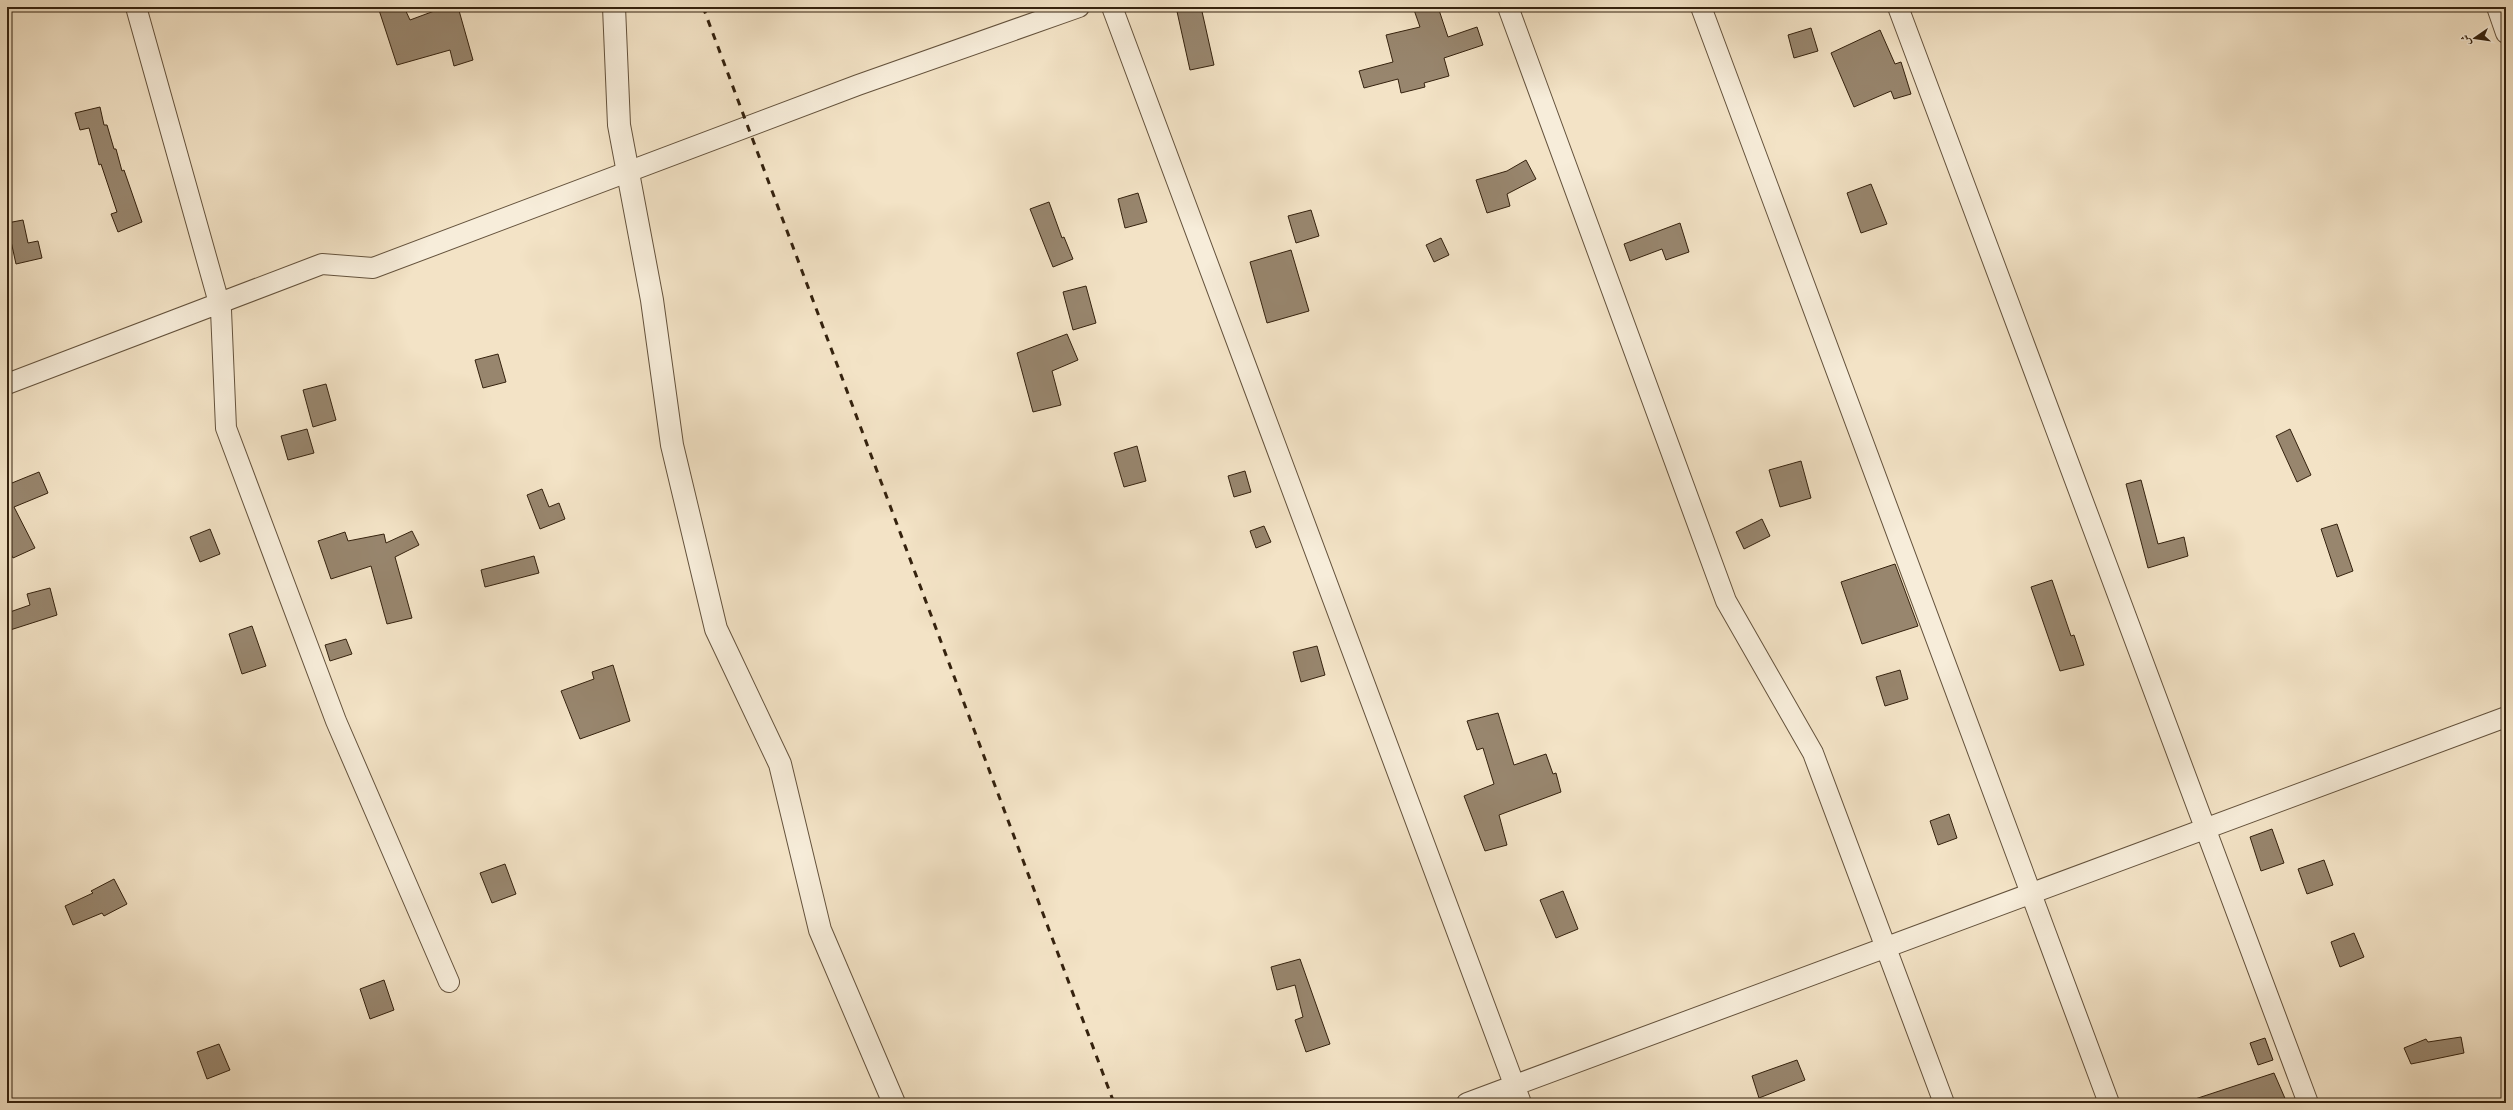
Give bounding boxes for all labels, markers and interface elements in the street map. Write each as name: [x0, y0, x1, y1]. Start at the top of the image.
north arrow: [2455, 18, 2495, 58]
text: ش: [2458, 33, 2474, 47]

